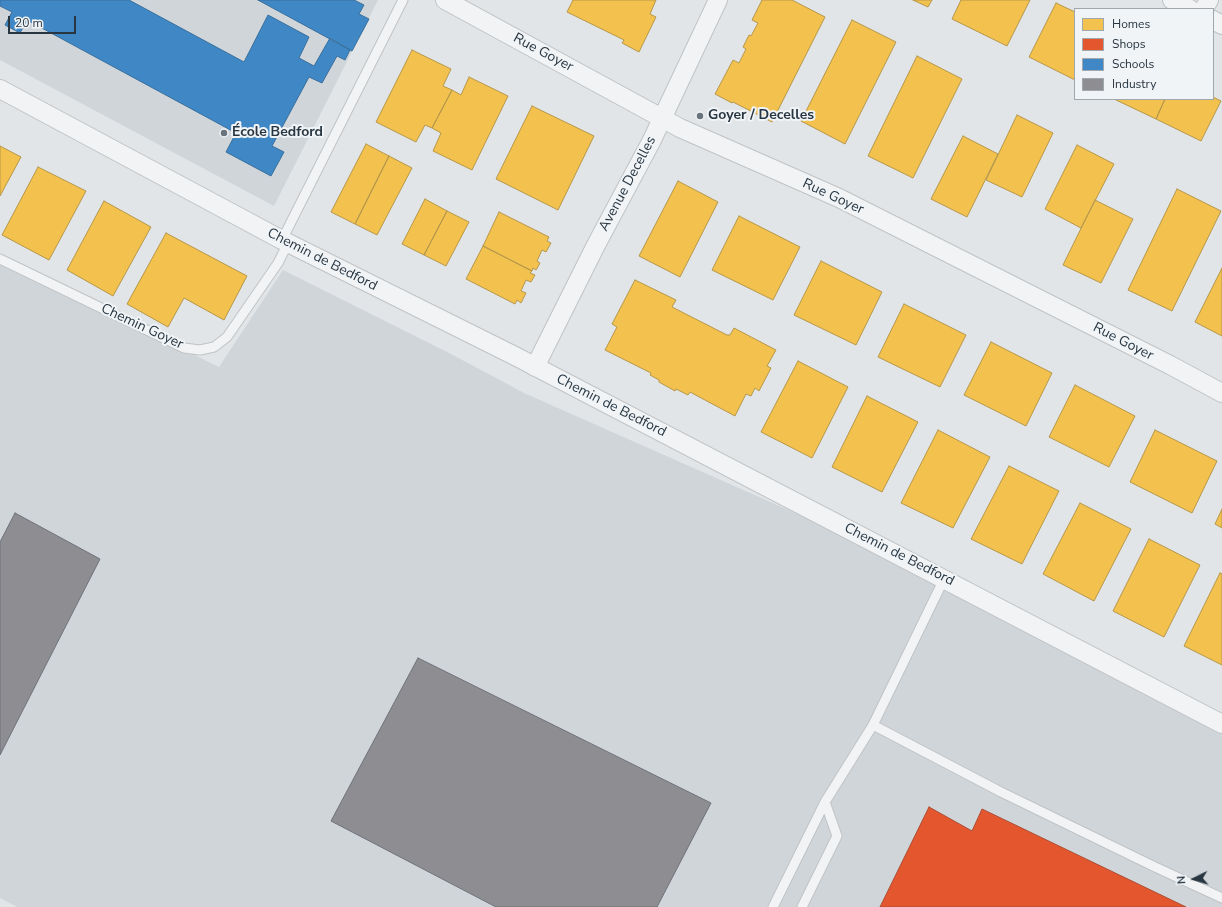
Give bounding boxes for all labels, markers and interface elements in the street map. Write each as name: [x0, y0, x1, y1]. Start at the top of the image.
scale bar: [10, 8, 78, 34]
legend: [1074, 8, 1214, 100]
text: 20 m: [15, 15, 43, 31]
text: Homes: [1112, 16, 1150, 32]
street label: Rue Goyer: [510, 30, 576, 76]
text: Shops: [1112, 36, 1146, 52]
text: Schools: [1112, 56, 1154, 72]
text: Industry: [1112, 76, 1156, 92]
place label: Goyer / Decelles: [708, 108, 814, 124]
marker: Goyer / Decelles: [695, 111, 705, 121]
place label: École Bedford: [232, 125, 323, 141]
marker: École Bedford: [219, 128, 229, 138]
street label: Avenue Decelles: [596, 134, 660, 234]
street label: Rue Goyer: [800, 176, 866, 218]
street label: Chemin de Bedford: [264, 225, 380, 295]
street label: Chemin Goyer: [98, 301, 186, 353]
street label: Rue Goyer: [1090, 320, 1156, 364]
street label: Chemin de Bedford: [553, 371, 669, 441]
street label: Chemin de Bedford: [841, 520, 957, 590]
north arrow: [1174, 859, 1214, 899]
text: N: [1174, 875, 1189, 885]

